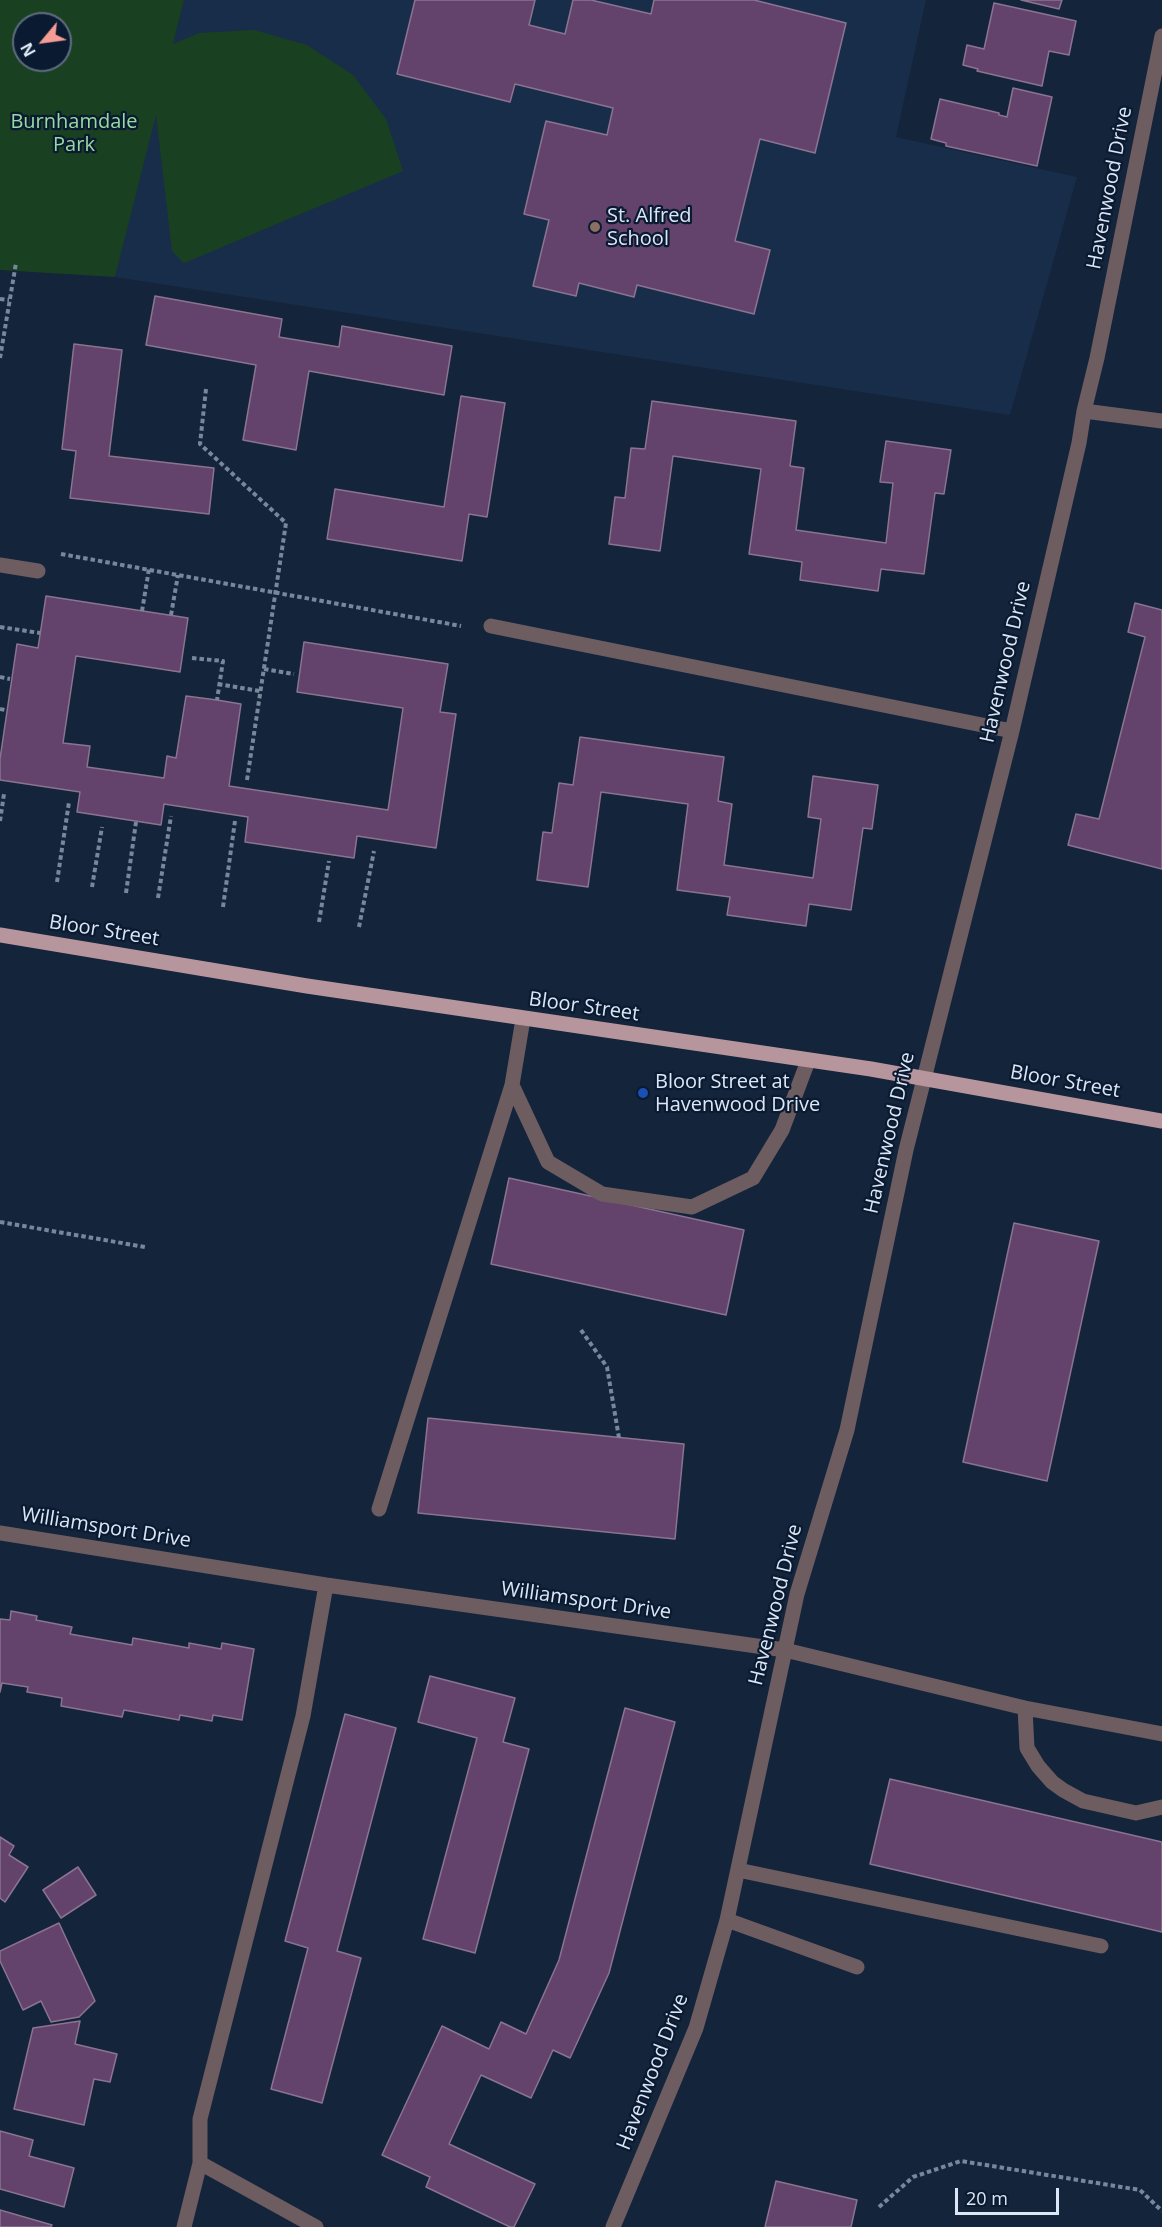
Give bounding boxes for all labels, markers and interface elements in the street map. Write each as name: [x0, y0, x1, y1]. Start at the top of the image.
north arrow: [12, 12, 72, 72]
text: N: [15, 39, 41, 61]
street label: Havenwood Drive: [1082, 105, 1138, 271]
park label: Burnhamdale Park: [10, 110, 138, 157]
place label: St. Alfred School: [607, 204, 692, 251]
marker: St. Alfred School: [588, 220, 602, 234]
street label: Havenwood Drive: [976, 579, 1036, 745]
street label: Bloor Street: [47, 910, 161, 952]
street label: Bloor Street: [527, 987, 641, 1027]
street label: Havenwood Drive: [860, 1050, 920, 1216]
street label: Bloor Street: [1008, 1061, 1122, 1103]
place label: Bloor Street at Havenwood Drive: [655, 1070, 820, 1117]
marker: Bloor Street at Havenwood Drive: [636, 1086, 650, 1100]
street label: Williamsport Drive: [19, 1503, 193, 1553]
street label: Havenwood Drive: [744, 1522, 808, 1688]
street label: Williamsport Drive: [499, 1577, 673, 1625]
street label: Havenwood Drive: [612, 1991, 694, 2153]
scale bar: [958, 2176, 1062, 2214]
text: 20 m: [966, 2186, 1008, 2210]

